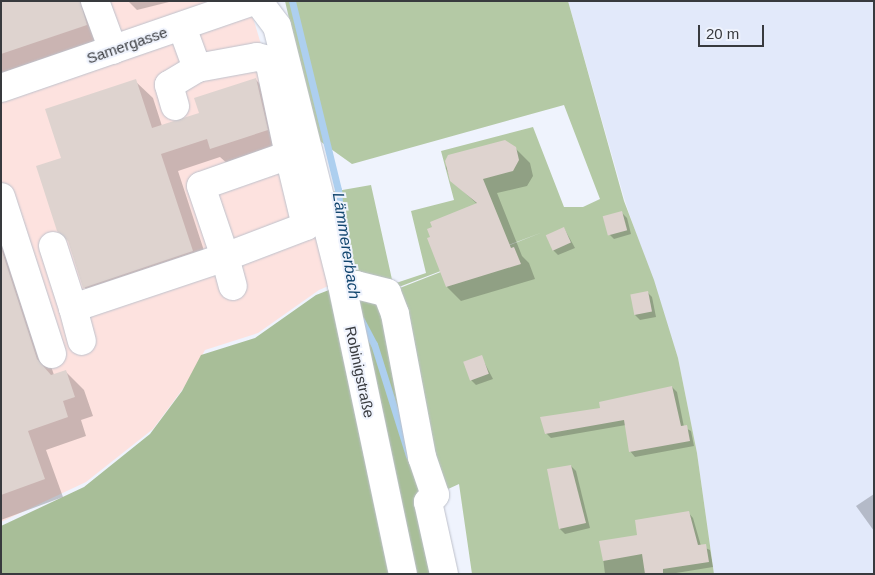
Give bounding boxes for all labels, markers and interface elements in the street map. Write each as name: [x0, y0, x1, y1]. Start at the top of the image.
scale bar: [700, 15, 766, 47]
street label: Samergasse: [84, 23, 170, 67]
text: 20 m: [706, 25, 739, 42]
water label: Lämmererbach: [328, 191, 364, 301]
street label: Robinigstraße: [341, 324, 379, 420]

